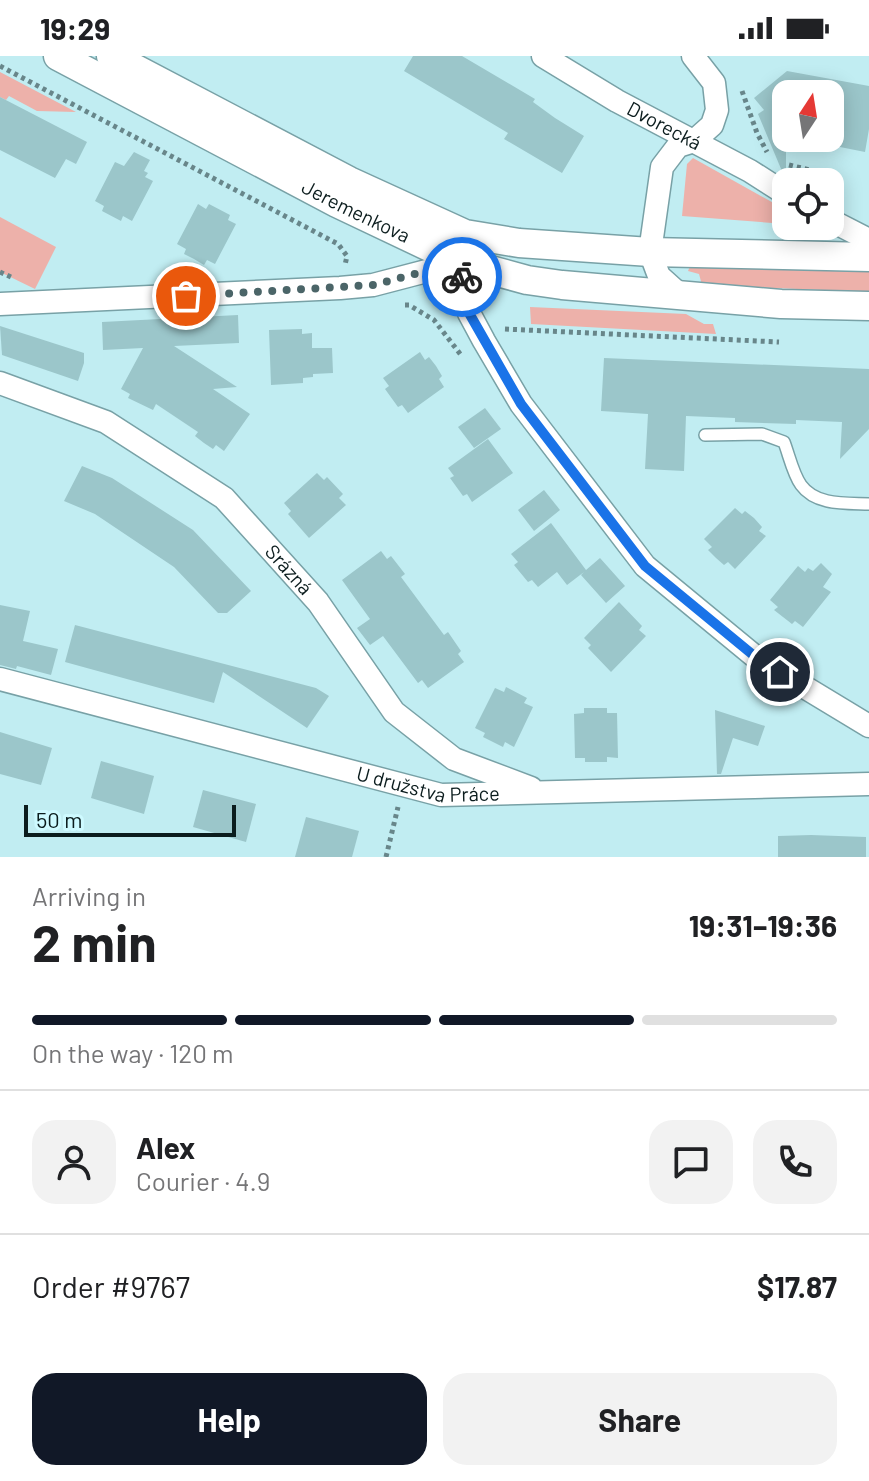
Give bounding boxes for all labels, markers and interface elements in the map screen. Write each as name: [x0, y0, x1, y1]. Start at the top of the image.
text: 19:29: [40, 10, 110, 46]
north arrow: [772, 80, 844, 152]
map controls: [772, 80, 844, 240]
street label: Dvorecká: [623, 96, 706, 154]
button: locate: [772, 168, 844, 240]
street label: Jeremenkova: [298, 174, 414, 247]
courier: [422, 237, 502, 317]
icon: bike: [440, 255, 484, 299]
pin: [152, 262, 220, 330]
icon: bag: [164, 274, 208, 318]
street label: Srázná: [261, 539, 318, 599]
pin: [746, 638, 814, 706]
icon: home: [758, 650, 802, 694]
street label: U družstva Práce: [354, 760, 500, 807]
scale bar: [24, 801, 236, 837]
text: 50 m: [36, 806, 82, 832]
text: Arriving in: [32, 880, 146, 911]
text: 19:31–19:36: [689, 907, 837, 943]
text: 2 min: [32, 910, 157, 972]
text: On the way · 120 m: [32, 1037, 234, 1068]
button: person: [32, 1120, 116, 1204]
button: chat: [649, 1120, 733, 1204]
button: phone: [753, 1120, 837, 1204]
text: Alex: [136, 1129, 195, 1165]
text: Courier · 4.9: [136, 1165, 270, 1196]
text: Order #9767: [32, 1268, 190, 1304]
text: $17.87: [757, 1268, 837, 1304]
button: Help: [32, 1373, 427, 1465]
button: Share: [443, 1373, 837, 1465]

